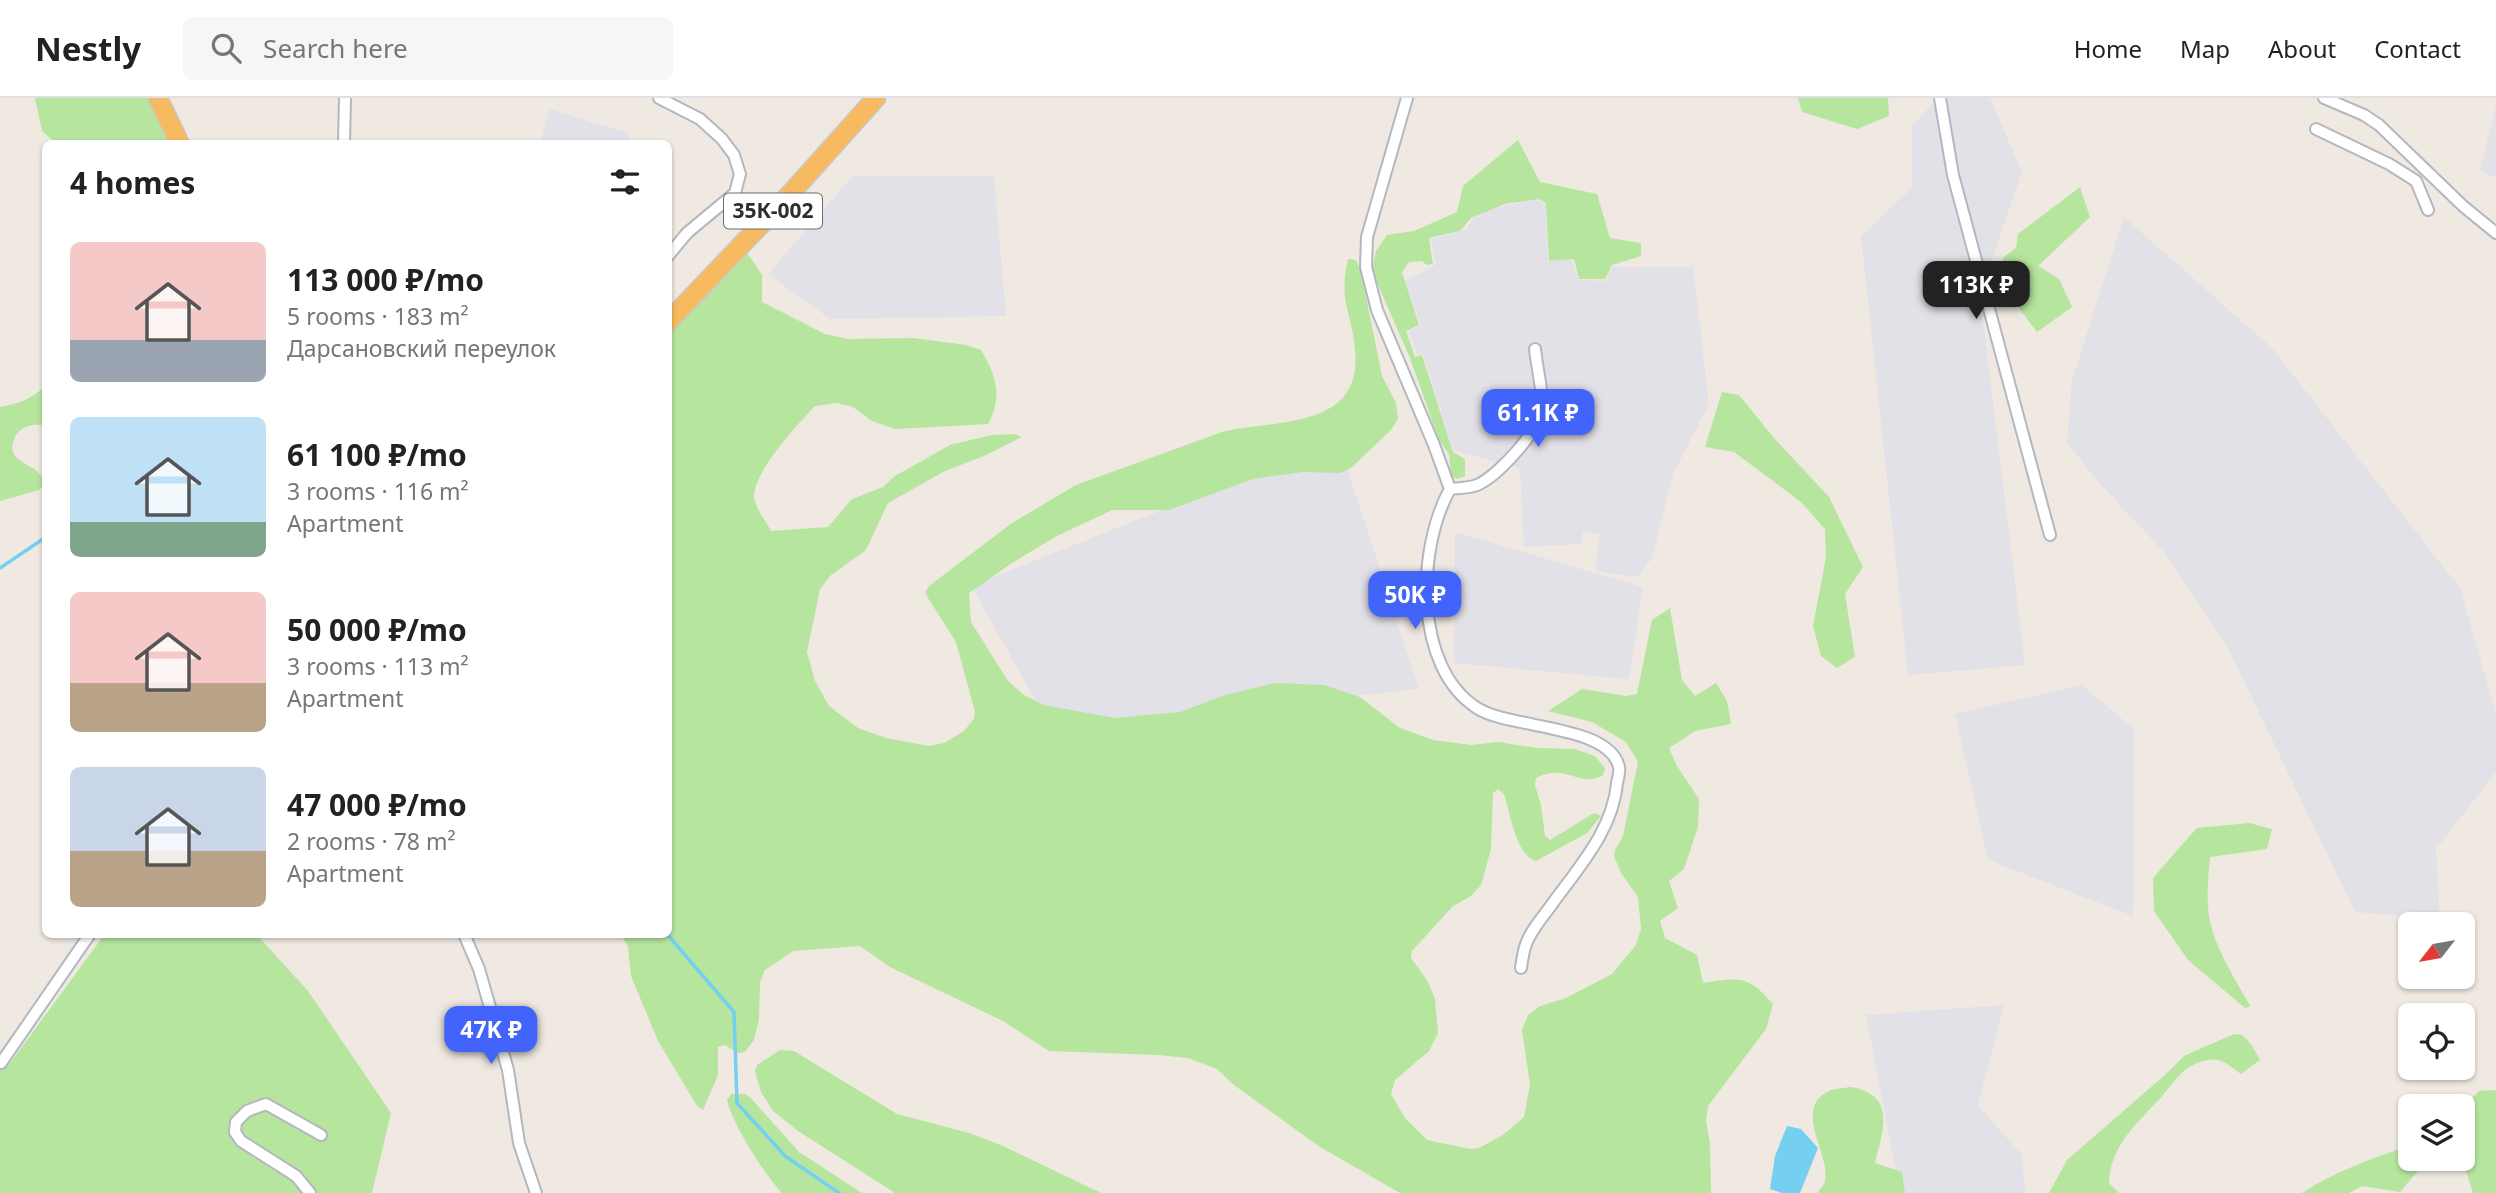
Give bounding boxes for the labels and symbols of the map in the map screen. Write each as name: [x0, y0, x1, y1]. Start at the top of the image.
road number: 35К-002: [724, 194, 822, 228]
pin: 113K ₽: [1919, 262, 2033, 321]
pin: 61.1K ₽: [1473, 390, 1603, 449]
pin: 50K ₽: [1366, 572, 1464, 631]
north arrow: [2398, 912, 2474, 989]
pin: 47K ₽: [442, 1006, 540, 1066]

